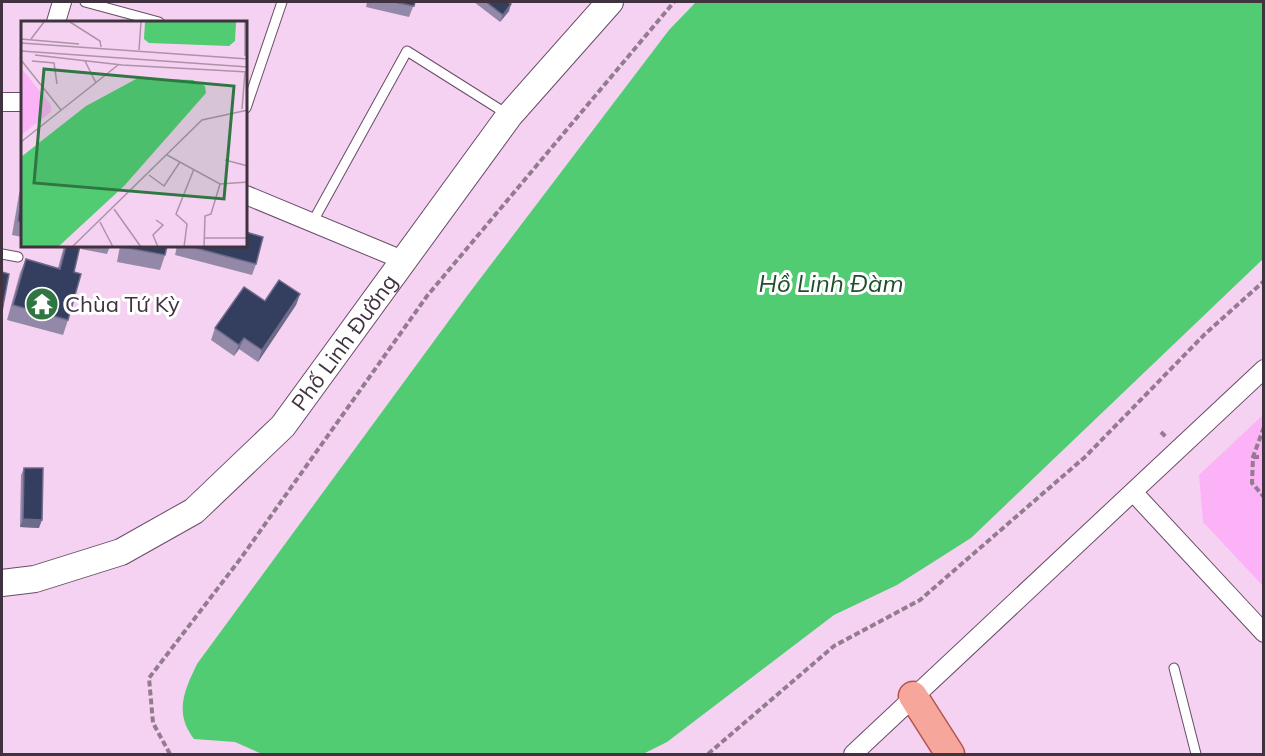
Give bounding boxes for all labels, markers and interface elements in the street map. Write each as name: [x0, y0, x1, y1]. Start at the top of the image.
inset map: [21, 21, 248, 248]
street label: Phố Linh Đường: [285, 268, 403, 416]
water label: Hồ Linh Đàm: [759, 268, 903, 298]
temple icon: Chùa Tứ Kỳ: [24, 286, 60, 322]
place label: Chùa Tứ Kỳ: [65, 290, 180, 318]

